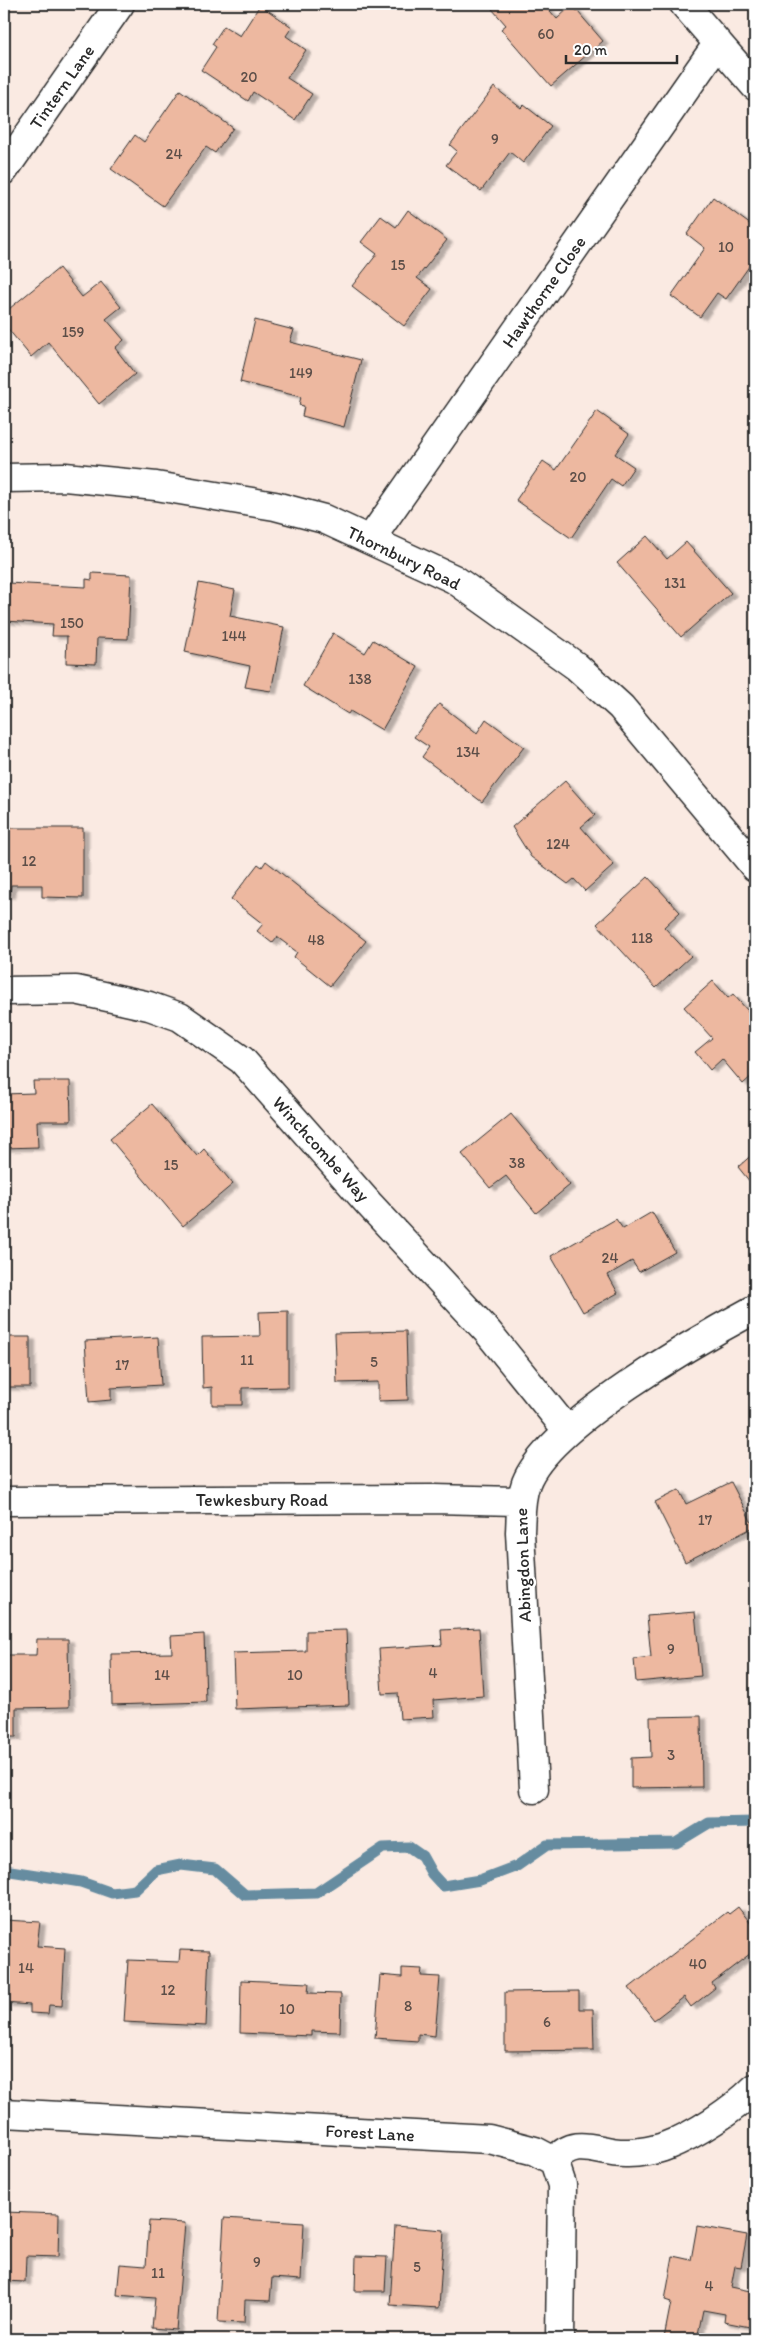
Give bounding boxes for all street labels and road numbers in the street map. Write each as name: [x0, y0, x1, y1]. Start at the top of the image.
street label: Tintern Lane: [25, 40, 99, 134]
street label: Hawthorne Close: [497, 232, 591, 352]
street label: Thornbury Road: [344, 521, 465, 595]
street label: Winchcombe Way: [268, 1092, 375, 1207]
street label: Tewkesbury Road: [196, 1489, 328, 1511]
street label: Abingdon Lane: [510, 1508, 536, 1622]
street label: Forest Lane: [325, 2120, 415, 2146]

